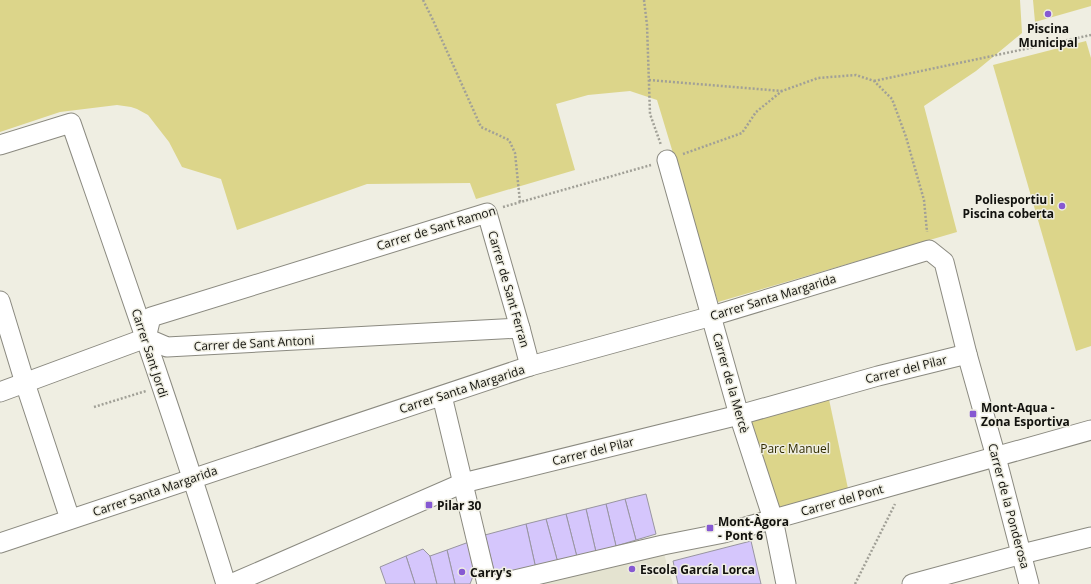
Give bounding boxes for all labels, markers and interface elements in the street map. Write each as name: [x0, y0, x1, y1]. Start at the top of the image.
marker: Piscina Municipal: [1043, 9, 1053, 19]
place label: Piscina Municipal: [1018, 20, 1078, 51]
place label: Poliesportiu i Piscina coberta: [963, 191, 1054, 222]
marker: Poliesportiu i Piscina coberta: [1057, 201, 1067, 211]
street label: Carrer de Sant Ramon: [374, 202, 498, 254]
street label: Carrer de Sant Ferran: [484, 229, 534, 349]
street label: Carrer Santa Margarida: [708, 270, 838, 324]
street label: Carrer Sant Jordi: [128, 306, 172, 400]
street label: Carrer de Sant Antoni: [193, 331, 315, 355]
street label: Carrer de la Mercè: [709, 331, 754, 435]
street label: Carrer del Pilar: [863, 351, 949, 387]
street label: Carrer Santa Margarida: [397, 361, 527, 417]
place label: Mont-Aqua - Zona Esportiva: [981, 399, 1070, 430]
marker: Mont-Aqua - Zona Esportiva: [968, 409, 978, 419]
street label: Carrer del Pilar: [550, 433, 636, 469]
park label: Parc Manuel: [760, 440, 830, 457]
street label: Carrer de la Ponderosa: [984, 441, 1034, 571]
street label: Carrer Santa Margarida: [90, 462, 220, 520]
street label: Carrer del Pont: [799, 480, 885, 520]
place label: Pilar 30: [437, 497, 482, 514]
marker: Pilar 30: [424, 500, 434, 510]
place label: Mont-Àgora - Pont 6: [718, 513, 789, 544]
marker: Mont-Àgora - Pont 6: [705, 523, 715, 533]
place label: Escola García Lorca: [640, 561, 755, 578]
place label: Carry's: [470, 564, 512, 581]
marker: Escola García Lorca: [627, 564, 637, 574]
marker: Carry's: [457, 567, 467, 577]

